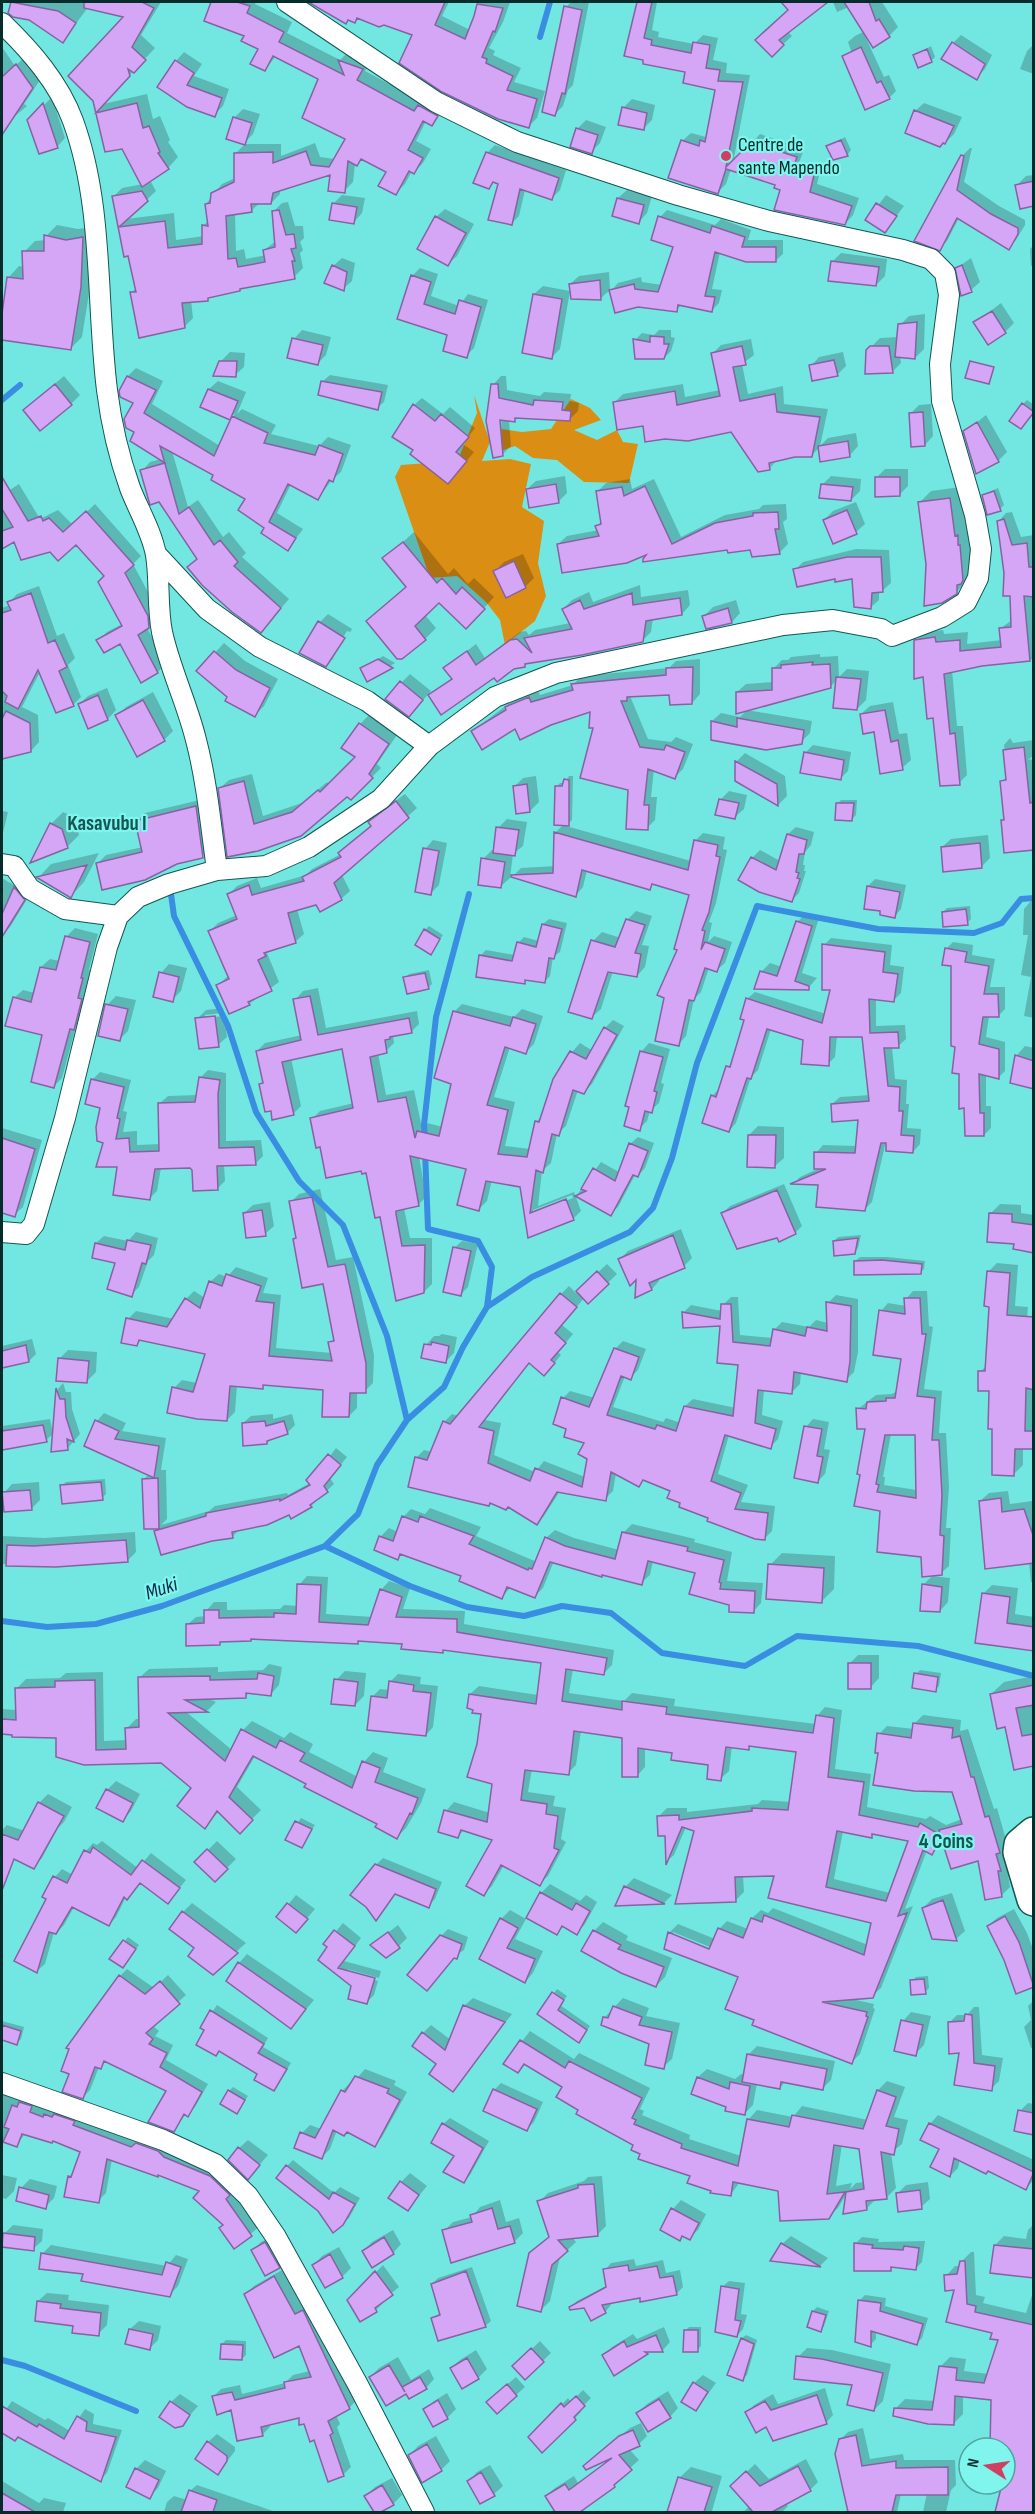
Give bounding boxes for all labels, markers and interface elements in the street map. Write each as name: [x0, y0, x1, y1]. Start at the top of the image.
place label: Centre de sante Mapendo: [738, 133, 840, 180]
marker: Centre de sante Mapendo: [719, 149, 733, 163]
district label: Kasavubu I: [67, 811, 147, 836]
water label: Muki: [142, 1571, 182, 1605]
district label: 4 Coins: [919, 1829, 973, 1854]
north arrow: [957, 2436, 1017, 2496]
text: N: [964, 2457, 984, 2469]

